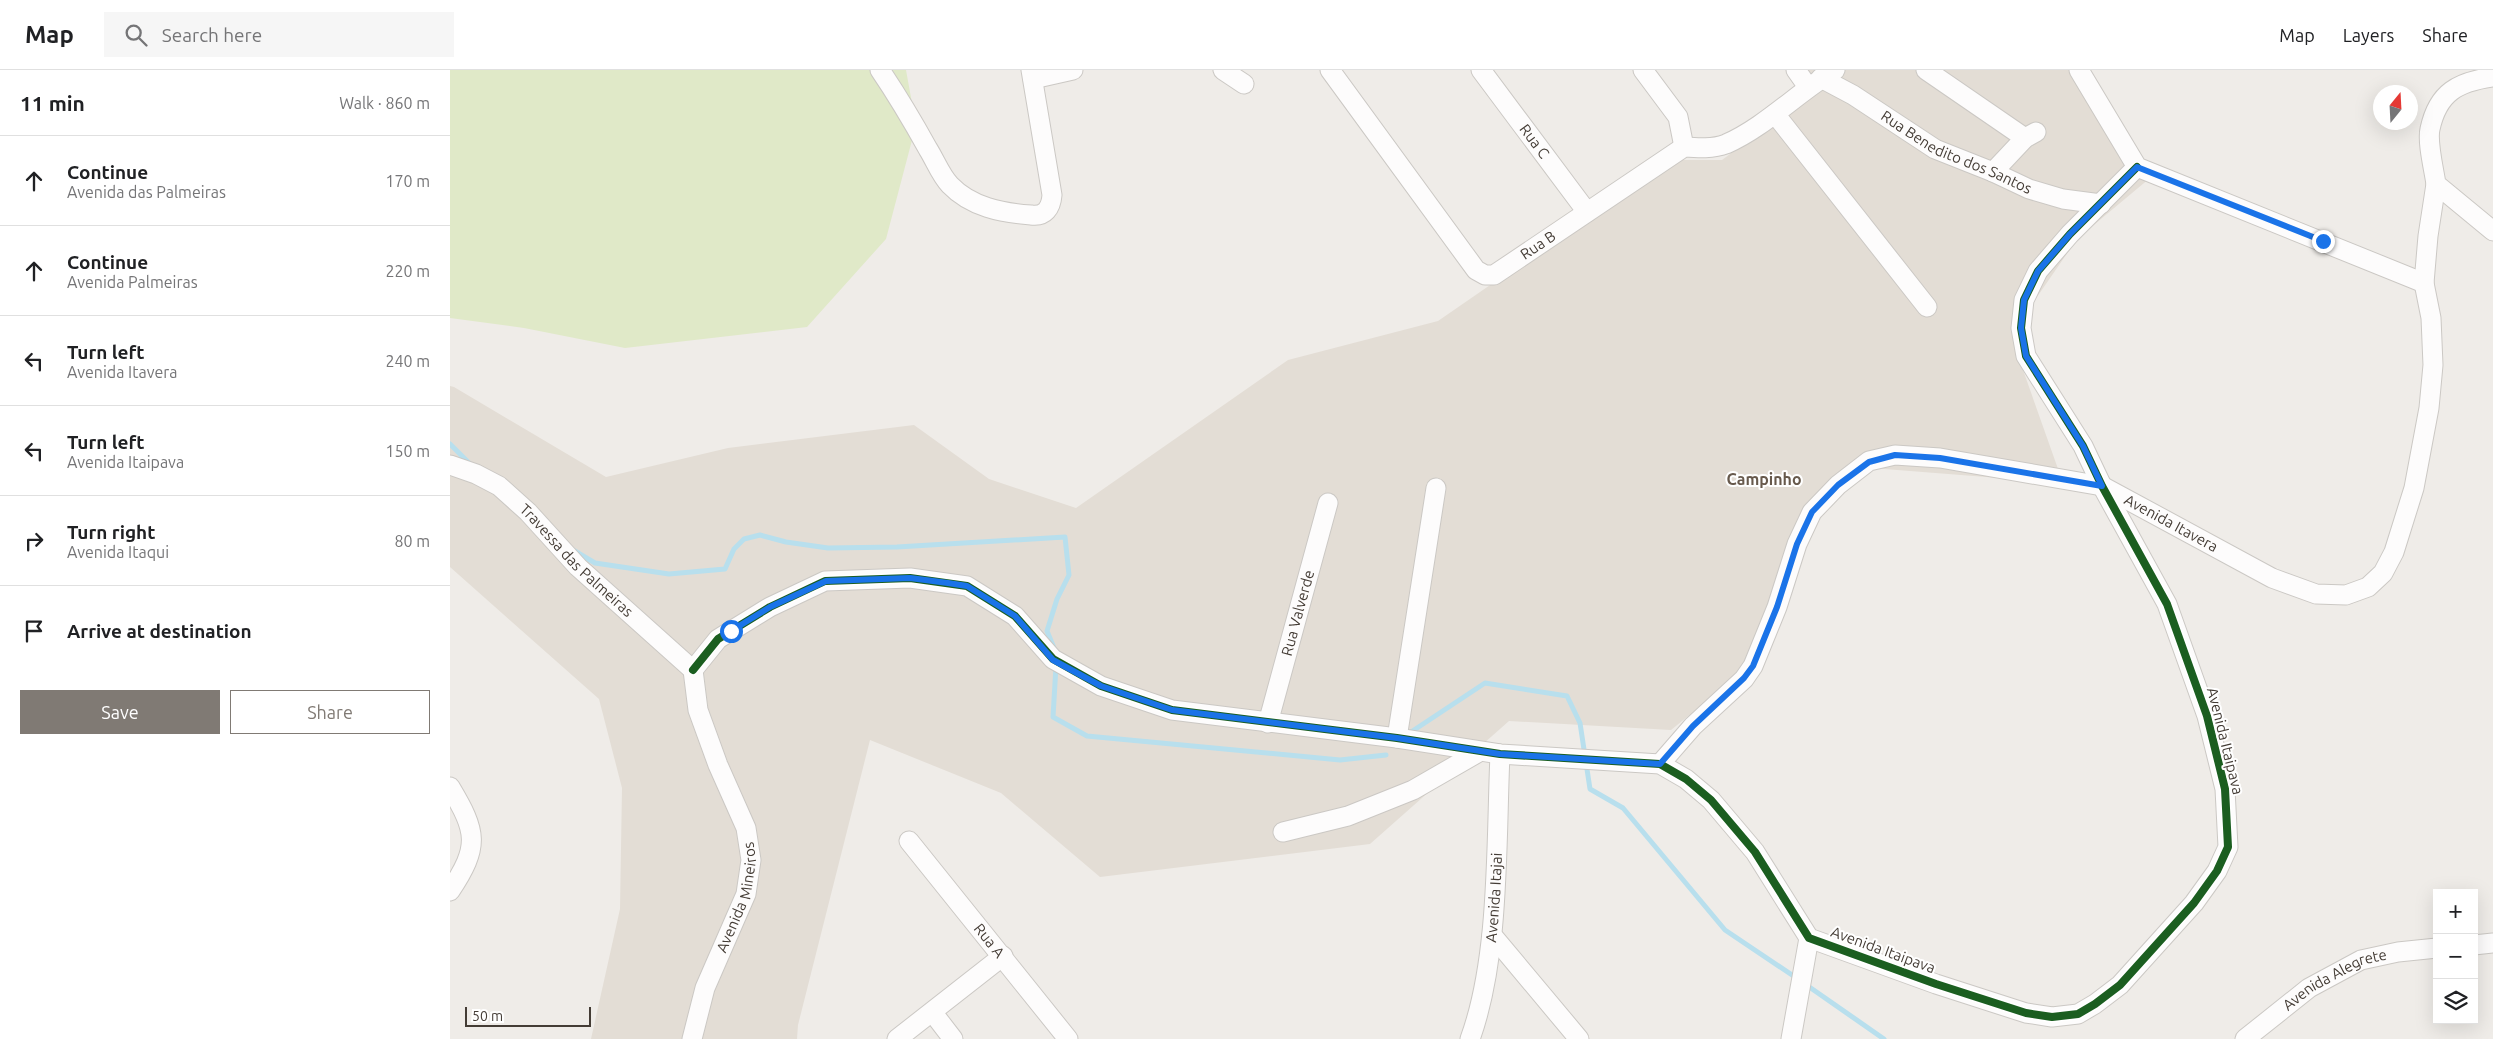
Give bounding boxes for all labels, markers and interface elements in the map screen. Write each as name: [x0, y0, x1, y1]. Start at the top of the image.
search box: [104, 12, 454, 57]
text: Map: [25, 21, 74, 48]
icon: search: [122, 21, 150, 49]
text: Search here: [162, 24, 262, 46]
text: Map: [2279, 25, 2315, 45]
text: Layers: [2343, 25, 2394, 45]
text: Share: [2422, 25, 2468, 45]
north arrow: [2373, 85, 2418, 130]
text: 11 min: [20, 91, 85, 115]
text: Walk · 860 m: [339, 94, 430, 112]
street label: Rua Benedito dos Santos: [1878, 107, 2035, 197]
street label: Rua C: [1516, 121, 1553, 161]
text: Continue: [67, 161, 148, 183]
icon: ahead: [20, 167, 48, 195]
text: 170 m: [385, 172, 430, 190]
text: Avenida das Palmeiras: [67, 183, 226, 201]
street label: Rua B: [1517, 227, 1559, 263]
route end: [2312, 230, 2335, 253]
text: Continue: [67, 251, 148, 273]
icon: ahead: [20, 257, 48, 285]
text: 220 m: [385, 262, 430, 280]
text: Avenida Palmeiras: [67, 273, 198, 291]
text: Turn left: [67, 341, 145, 363]
icon: left: [20, 347, 48, 375]
text: 240 m: [385, 352, 430, 370]
text: Avenida Itavera: [67, 363, 178, 381]
text: Turn left: [67, 431, 145, 453]
icon: left: [20, 437, 48, 465]
text: 150 m: [385, 442, 430, 460]
text: Avenida Itaipava: [67, 453, 184, 471]
district label: Campinho: [1726, 470, 1802, 488]
street label: Avenida Itavera: [2122, 491, 2221, 555]
street label: Travessa das Palmeiras: [517, 500, 637, 620]
text: Turn right: [67, 521, 155, 543]
icon: right: [20, 527, 48, 555]
text: 80 m: [394, 532, 430, 550]
text: Avenida Itaqui: [67, 543, 169, 561]
street label: Rua Valverde: [1278, 568, 1317, 658]
icon: arrive: [20, 617, 48, 645]
text: Arrive at destination: [67, 620, 252, 642]
route start: [720, 620, 743, 643]
street label: Avenida Itaipava: [2204, 686, 2247, 796]
button: Save: [20, 690, 220, 734]
button: Share: [230, 690, 430, 734]
street label: Avenida Mineiros: [713, 841, 759, 955]
street label: Avenida Itajai: [1482, 852, 1505, 943]
map controls: [2433, 889, 2478, 1024]
button: +: [2433, 889, 2478, 934]
street label: Rua A: [971, 920, 1008, 961]
street label: Avenida Itaipava: [1829, 923, 1938, 976]
button: −: [2433, 934, 2478, 979]
street label: Avenida Alegrete: [2279, 946, 2388, 1013]
button: layers: [2433, 979, 2478, 1024]
scale bar: [465, 1004, 591, 1027]
text: 50 m: [472, 1008, 503, 1024]

